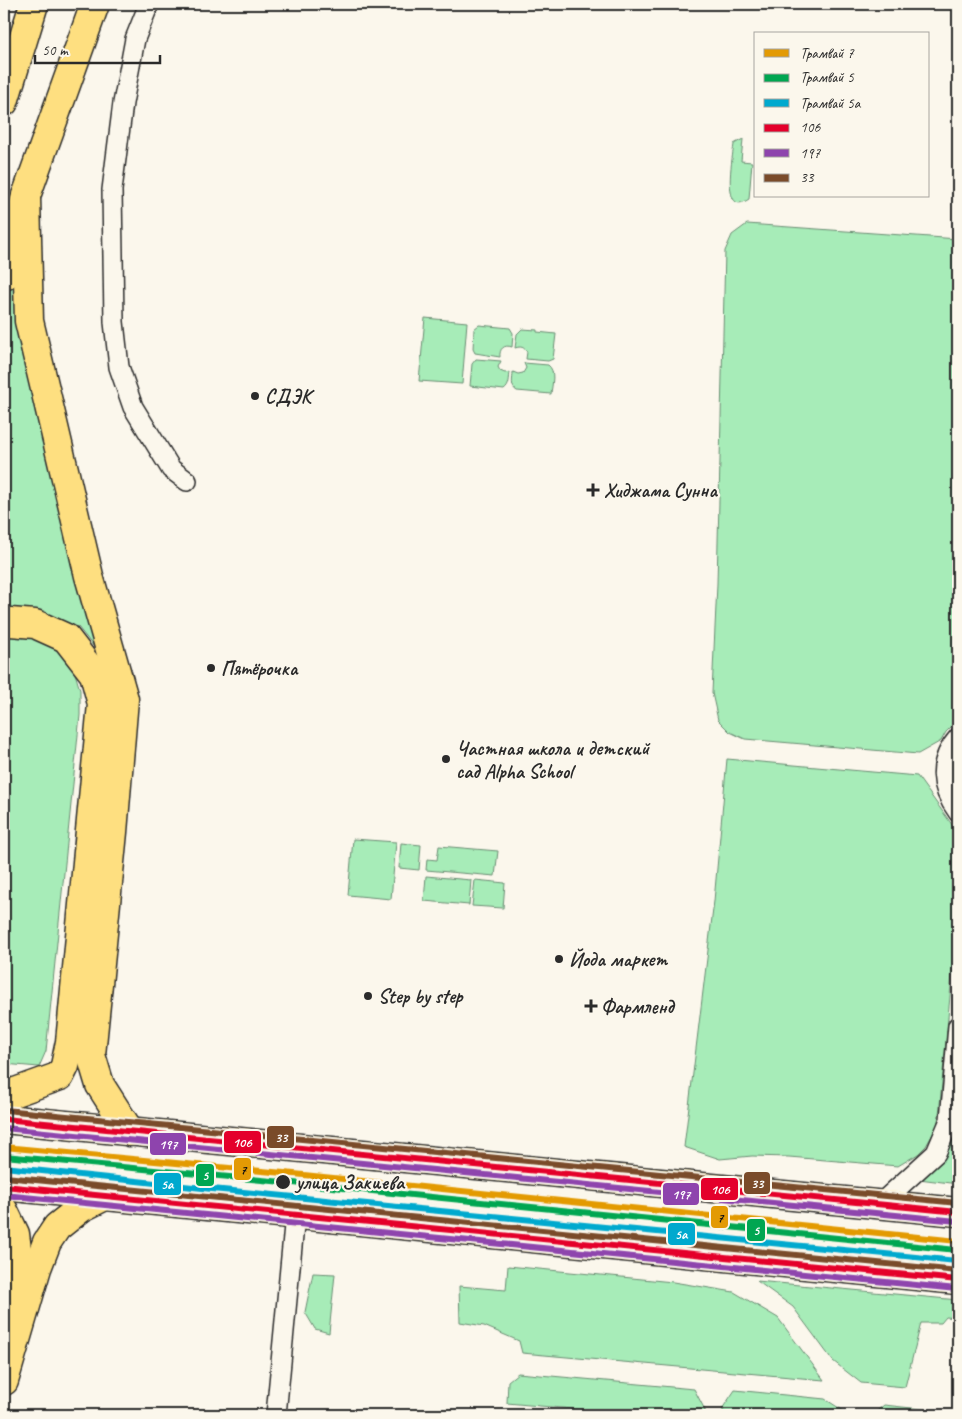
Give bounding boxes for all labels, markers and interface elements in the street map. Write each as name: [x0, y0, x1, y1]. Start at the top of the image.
scale bar: [35, 32, 160, 64]
legend: [754, 32, 930, 198]
text: 50 m: [42, 41, 69, 60]
text: Трамвай 7: [800, 44, 855, 63]
text: Трамвай 5: [800, 68, 855, 87]
text: Трамвай 5а: [800, 94, 862, 113]
text: 106: [800, 118, 822, 137]
text: 197: [800, 144, 822, 163]
text: 33: [800, 168, 815, 187]
place label: СДЭК: [265, 384, 315, 409]
marker: СДЭК: [249, 390, 261, 402]
place label: Хиджама Сунна: [604, 478, 718, 503]
marker: Хиджама Сунна: [586, 483, 600, 497]
place label: Пятёрочка: [221, 656, 299, 681]
marker: Пятёрочка: [205, 662, 217, 674]
place label: Частная школа и детский сад Alpha School: [456, 736, 651, 784]
marker: Частная школа и детский сад Alpha School: [440, 753, 452, 765]
place label: Йода маркет: [569, 947, 668, 972]
marker: Йода маркет: [553, 953, 565, 965]
place label: Step by step: [378, 984, 464, 1009]
marker: Step by step: [362, 990, 374, 1002]
place label: Фармленд: [601, 994, 676, 1019]
marker: Фармленд: [585, 1000, 597, 1012]
line badge: 33: [266, 1125, 295, 1149]
text: 33: [275, 1129, 289, 1146]
line badge: 106: [223, 1130, 262, 1154]
line badge: 197: [149, 1132, 187, 1156]
text: 106: [232, 1134, 253, 1151]
text: 197: [159, 1136, 179, 1153]
line badge: 7: [233, 1157, 252, 1181]
text: 7: [240, 1161, 248, 1178]
line badge: 5: [195, 1163, 215, 1187]
text: 5: [202, 1167, 210, 1184]
place label: улица Закиева: [294, 1170, 406, 1195]
line badge: 33: [743, 1171, 771, 1195]
line badge: 5а: [153, 1172, 182, 1196]
marker: улица Закиева: [274, 1173, 292, 1191]
text: 33: [751, 1175, 765, 1192]
text: 5а: [161, 1176, 175, 1193]
line badge: 106: [700, 1177, 739, 1201]
text: 106: [710, 1181, 731, 1198]
line badge: 197: [662, 1182, 700, 1206]
text: 197: [672, 1186, 692, 1203]
line badge: 7: [710, 1205, 729, 1229]
text: 7: [717, 1209, 725, 1226]
line badge: 5: [746, 1218, 766, 1242]
line badge: 5а: [667, 1222, 696, 1246]
text: 5: [753, 1222, 761, 1239]
text: 5а: [675, 1226, 689, 1243]

